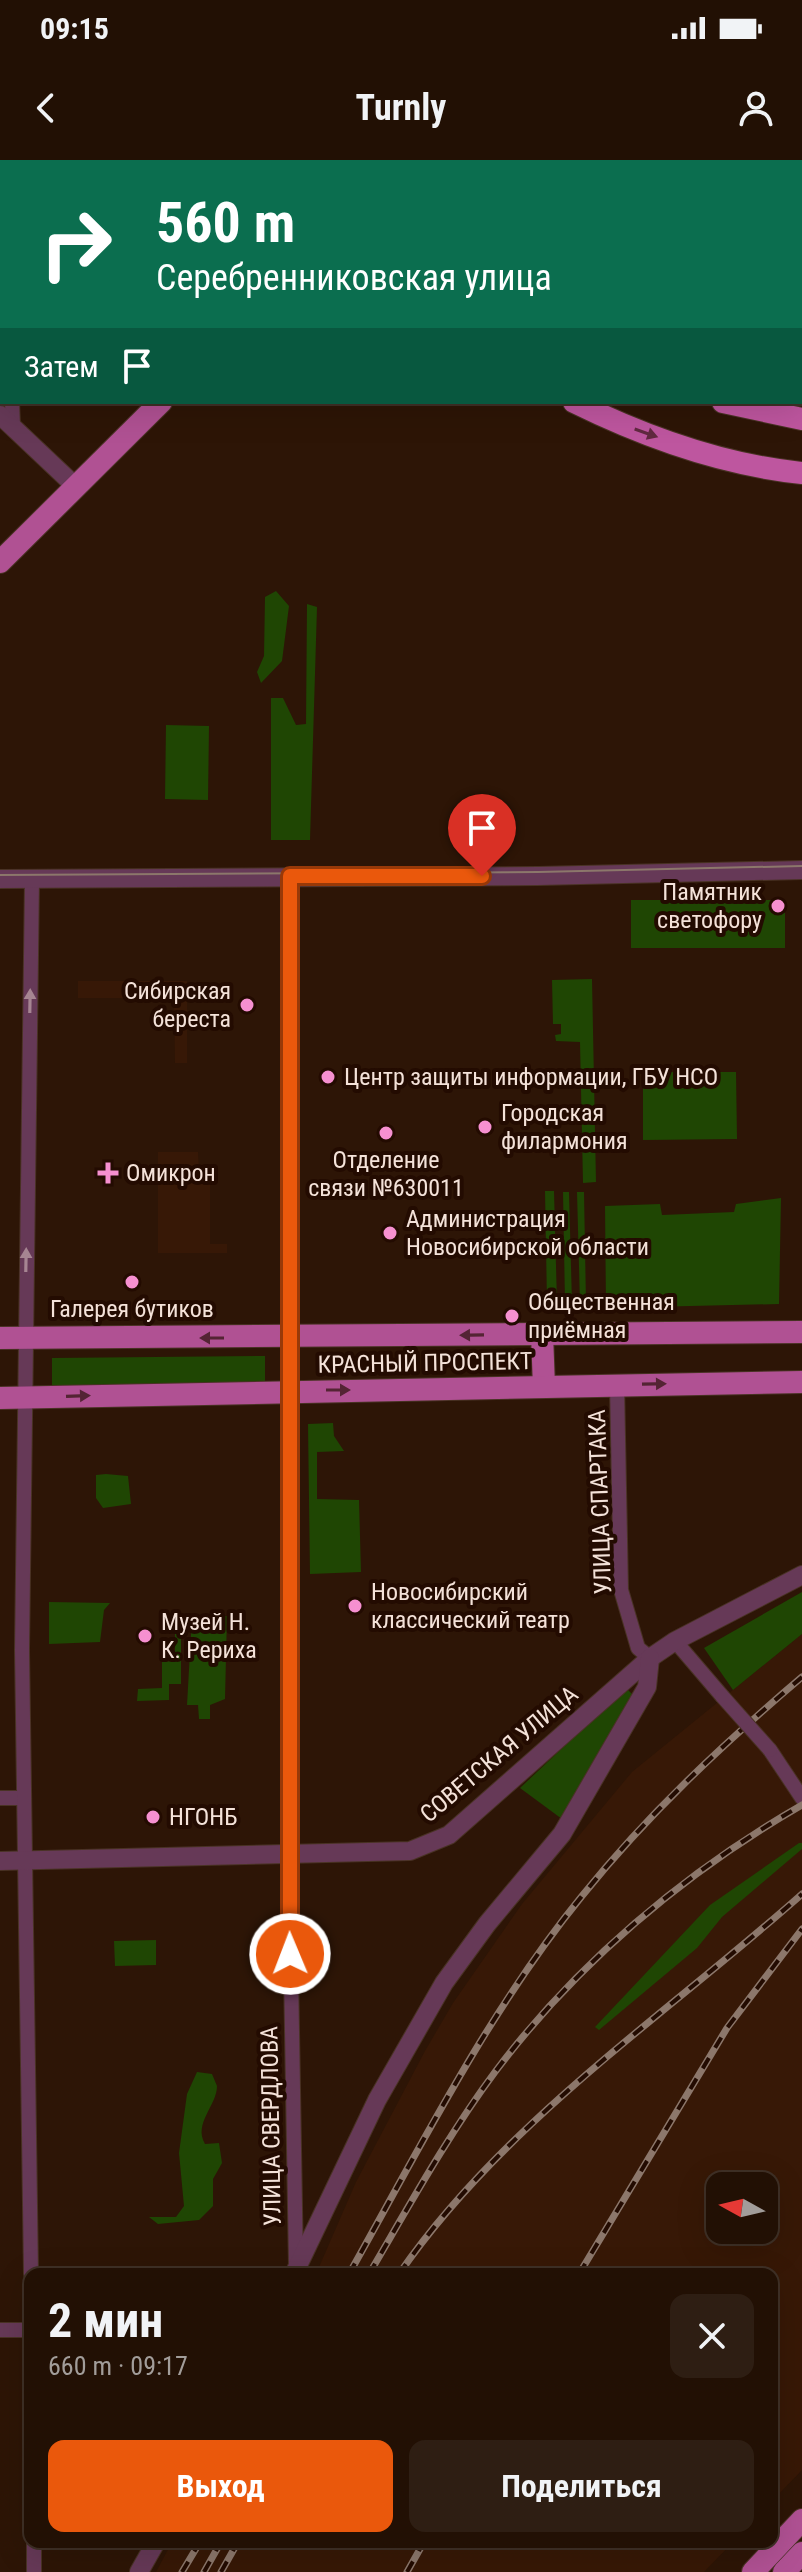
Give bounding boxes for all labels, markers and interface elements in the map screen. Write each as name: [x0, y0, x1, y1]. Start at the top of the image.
text: 09:15: [40, 11, 109, 46]
icon: back: [24, 86, 68, 130]
icon: person: [734, 86, 778, 130]
text: Turnly: [356, 87, 446, 129]
text: 560 m: [156, 190, 295, 256]
icon: right: [24, 192, 128, 296]
text: Серебренниковская улица: [156, 257, 552, 299]
icon: arrive: [115, 344, 159, 388]
text: Затем: [24, 349, 99, 384]
one-way arrow: [634, 427, 658, 440]
pin: [448, 794, 516, 876]
icon: arrive: [460, 806, 504, 850]
place label: Памятник светофору: [657, 878, 762, 934]
marker: Памятник светофору: [769, 897, 787, 915]
place label: Сибирская береста: [124, 977, 231, 1033]
one-way arrow: [24, 988, 37, 1013]
marker: Сибирская береста: [238, 996, 256, 1014]
place label: Центр защиты информации, ГБУ НСО: [344, 1063, 718, 1091]
marker: Центр защиты информации, ГБУ НСО: [319, 1068, 337, 1086]
place label: Городская филармония: [501, 1099, 627, 1155]
marker: Городская филармония: [476, 1118, 494, 1136]
marker: Отделение связи №630011: [377, 1124, 395, 1142]
place label: Отделение связи №630011: [308, 1146, 464, 1202]
place label: Омикрон: [126, 1159, 216, 1187]
marker: Омикрон: [97, 1162, 119, 1184]
place label: Администрация Новосибирской области: [406, 1205, 649, 1261]
marker: Администрация Новосибирской области: [381, 1224, 399, 1242]
one-way arrow: [20, 1247, 32, 1272]
marker: Галерея бутиков: [123, 1273, 141, 1291]
place label: Общественная приёмная: [528, 1288, 675, 1344]
place label: Галерея бутиков: [50, 1295, 214, 1323]
marker: Общественная приёмная: [503, 1307, 521, 1325]
one-way arrow: [459, 1328, 484, 1341]
one-way arrow: [199, 1332, 224, 1344]
street label: КРАСНЫЙ ПРОСПЕКТ: [317, 1347, 533, 1379]
one-way arrow: [642, 1378, 667, 1390]
one-way arrow: [326, 1384, 351, 1396]
one-way arrow: [66, 1390, 91, 1403]
street label: УЛИЦА СПАРТАКА: [583, 1409, 617, 1595]
place label: Новосибирский классический театр: [371, 1578, 570, 1634]
marker: Новосибирский классический театр: [346, 1597, 364, 1615]
place label: Музей Н. К. Рериха: [161, 1608, 257, 1664]
marker: Музей Н. К. Рериха: [136, 1627, 154, 1645]
street label: СОВЕТСКАЯ УЛИЦА: [415, 1680, 584, 1828]
place label: НГОНБ: [169, 1803, 237, 1831]
marker: НГОНБ: [144, 1808, 162, 1826]
position arrow: [248, 1912, 332, 1996]
street label: УЛИЦА СВЕРДЛОВА: [255, 2026, 287, 2226]
north arrow: [706, 2172, 778, 2244]
map controls: [706, 2172, 778, 2244]
text: 2 мин: [48, 2292, 163, 2349]
button: close: [670, 2294, 754, 2378]
text: 660 m · 09:17: [48, 2351, 188, 2381]
button: Выход: [48, 2440, 393, 2532]
button: Поделиться: [409, 2440, 754, 2532]

